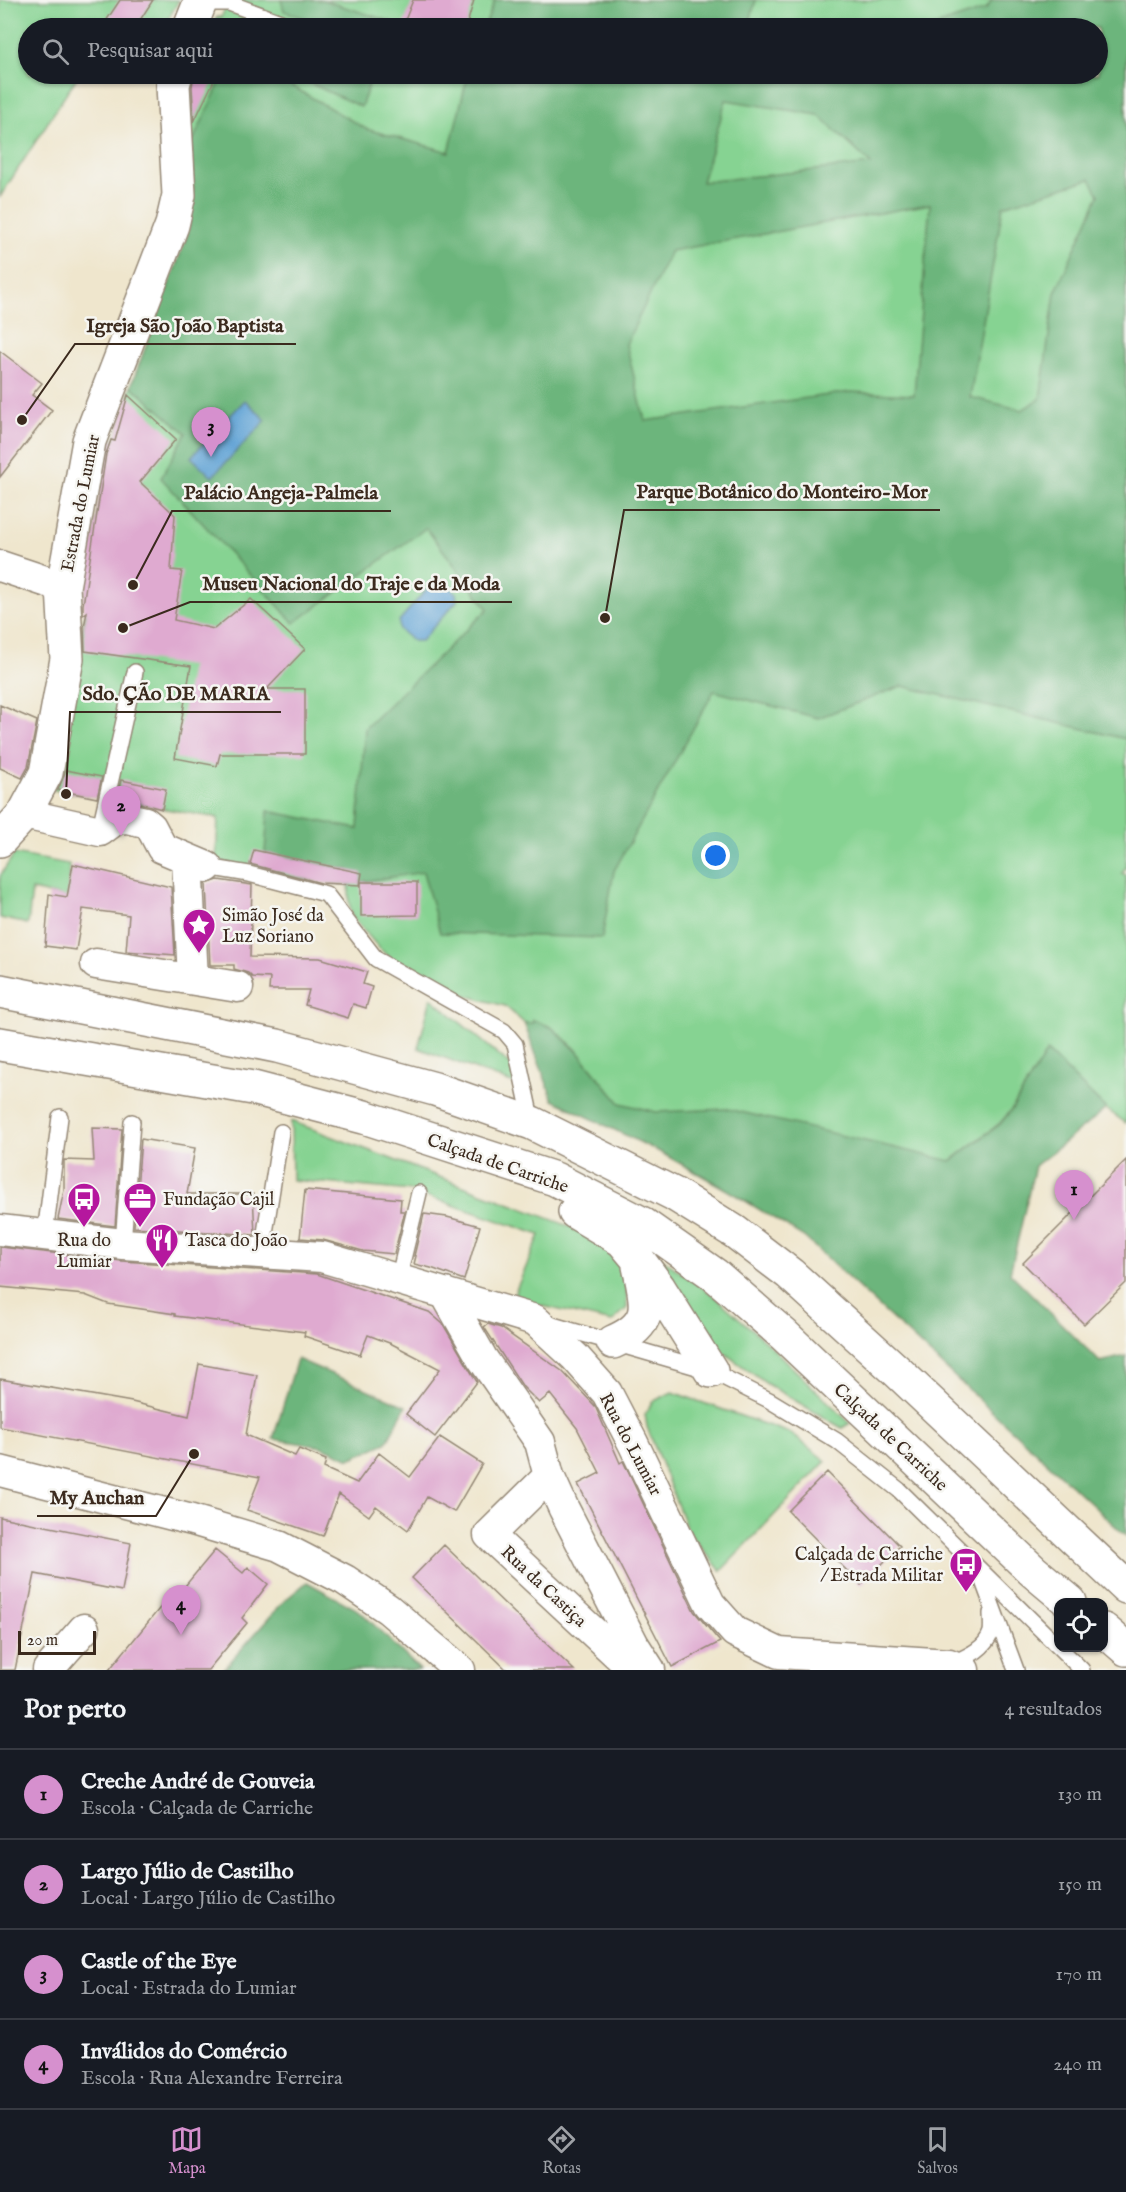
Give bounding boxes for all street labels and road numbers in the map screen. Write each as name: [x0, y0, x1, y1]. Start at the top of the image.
street label: Estrada do Lumiar: [57, 432, 106, 574]
street label: Calçada de Carriche: [424, 1129, 571, 1199]
street label: Calçada de Carriche: [828, 1379, 952, 1497]
street label: Rua do Lumiar: [593, 1389, 667, 1500]
street label: Rua da Castiça: [495, 1541, 591, 1633]

